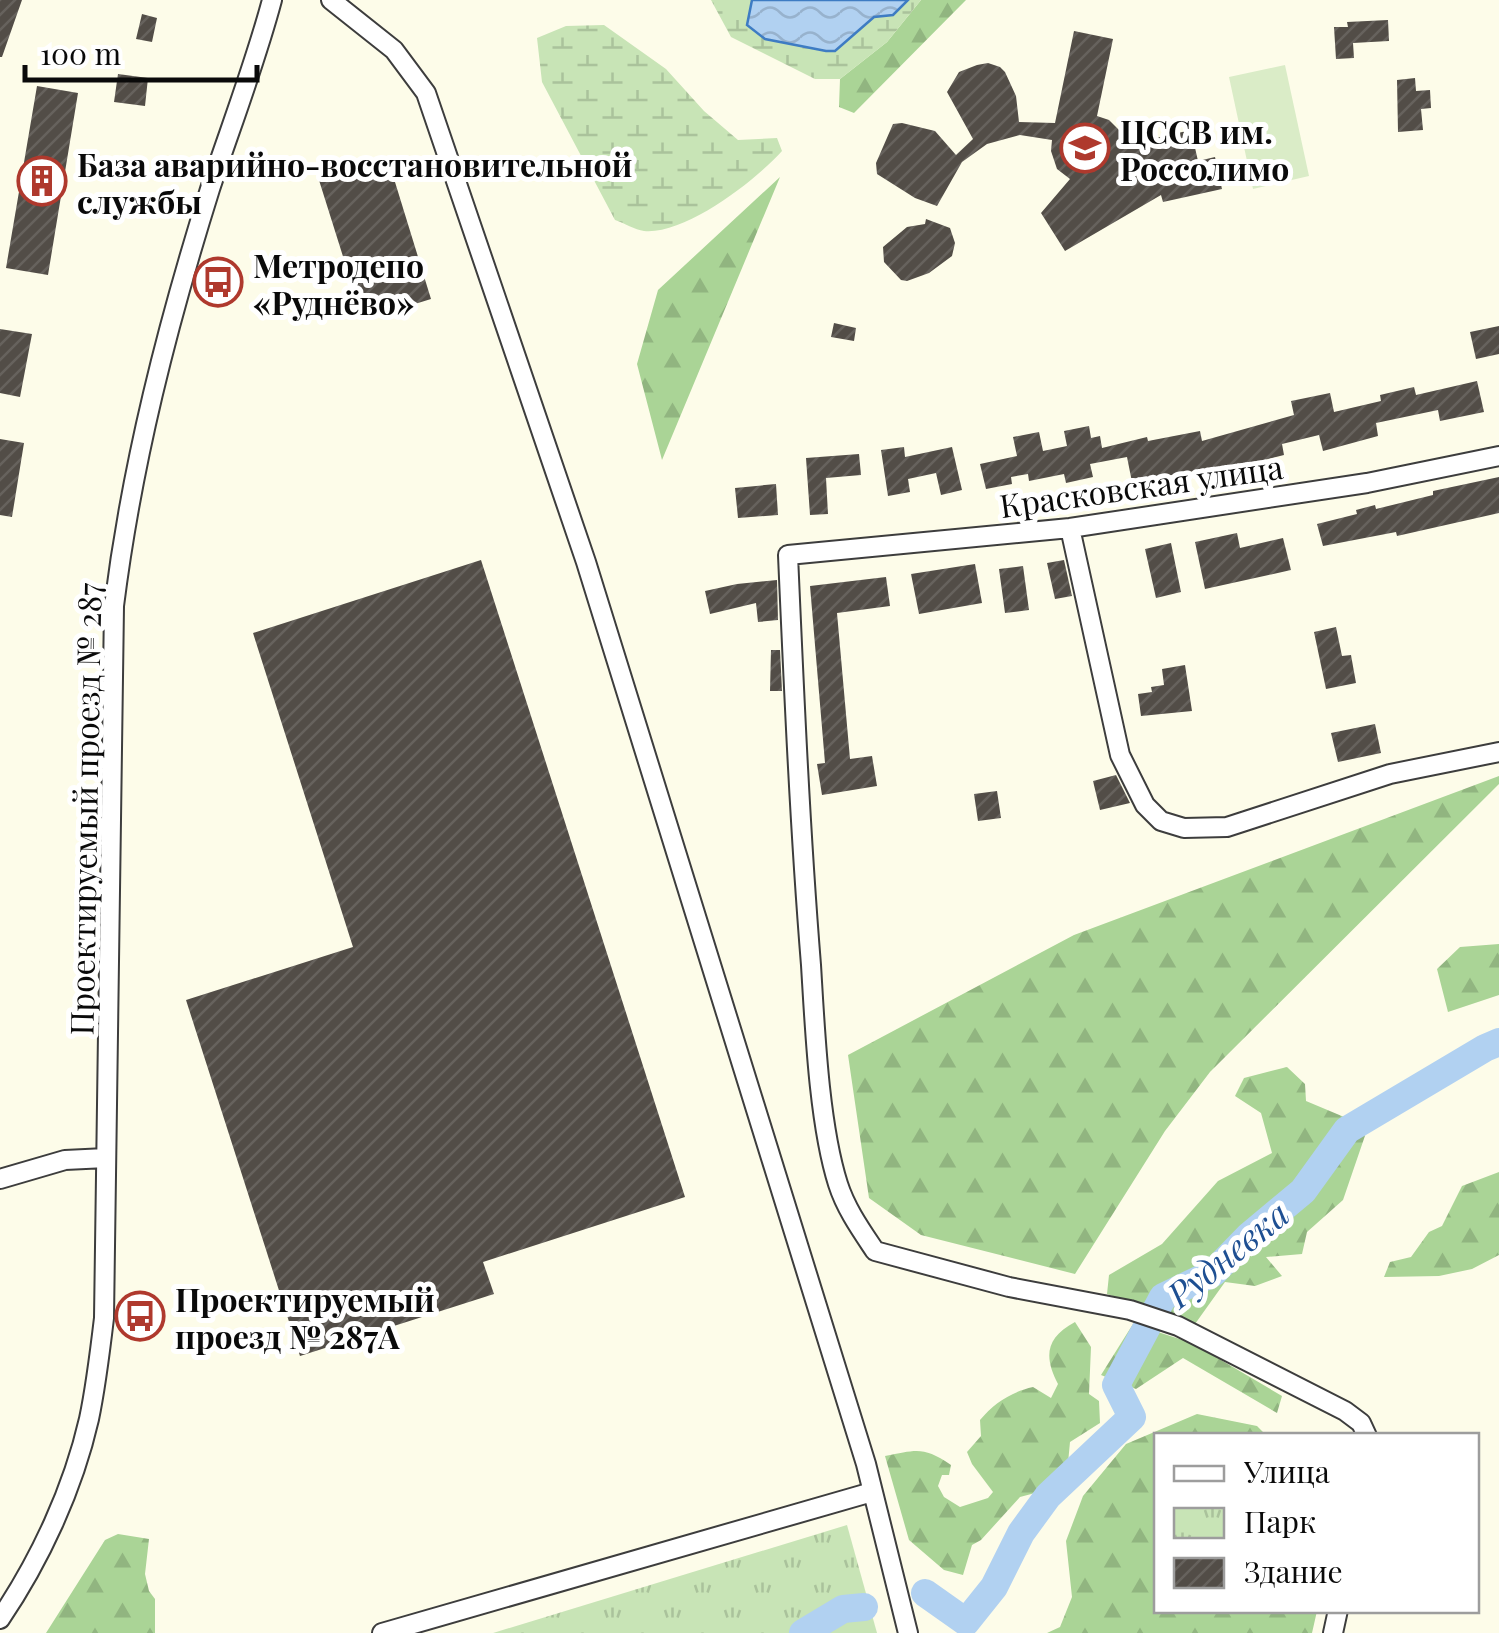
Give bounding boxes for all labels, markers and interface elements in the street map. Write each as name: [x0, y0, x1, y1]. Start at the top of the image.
scale bar: [25, 20, 258, 82]
text: 100 m: [40, 33, 122, 73]
place label: ЦССВ им. Россолимо: [1120, 109, 1289, 189]
school or university icon: ЦССВ им. Россолимо: [1059, 122, 1111, 174]
place label: База аварийно-восстановительной службы: [77, 142, 633, 222]
building icon: База аварийно-восстановительной службы: [16, 155, 68, 207]
place label: Метродепо «Руднёво»: [253, 243, 424, 323]
bus stop icon: Метродепо «Руднёво»: [192, 256, 244, 308]
street label: Красковская улица: [997, 444, 1286, 526]
street label: Проектируемый проезд № 287: [59, 582, 109, 1036]
water label: Рудневка: [1154, 1189, 1298, 1318]
place label: Проектируемый проезд № 287А: [175, 1277, 435, 1357]
bus stop icon: Проектируемый проезд № 287А: [114, 1290, 166, 1342]
legend: [1154, 1433, 1479, 1613]
text: Улица: [1243, 1451, 1330, 1491]
text: Парк: [1244, 1501, 1316, 1541]
text: Здание: [1244, 1551, 1343, 1591]

